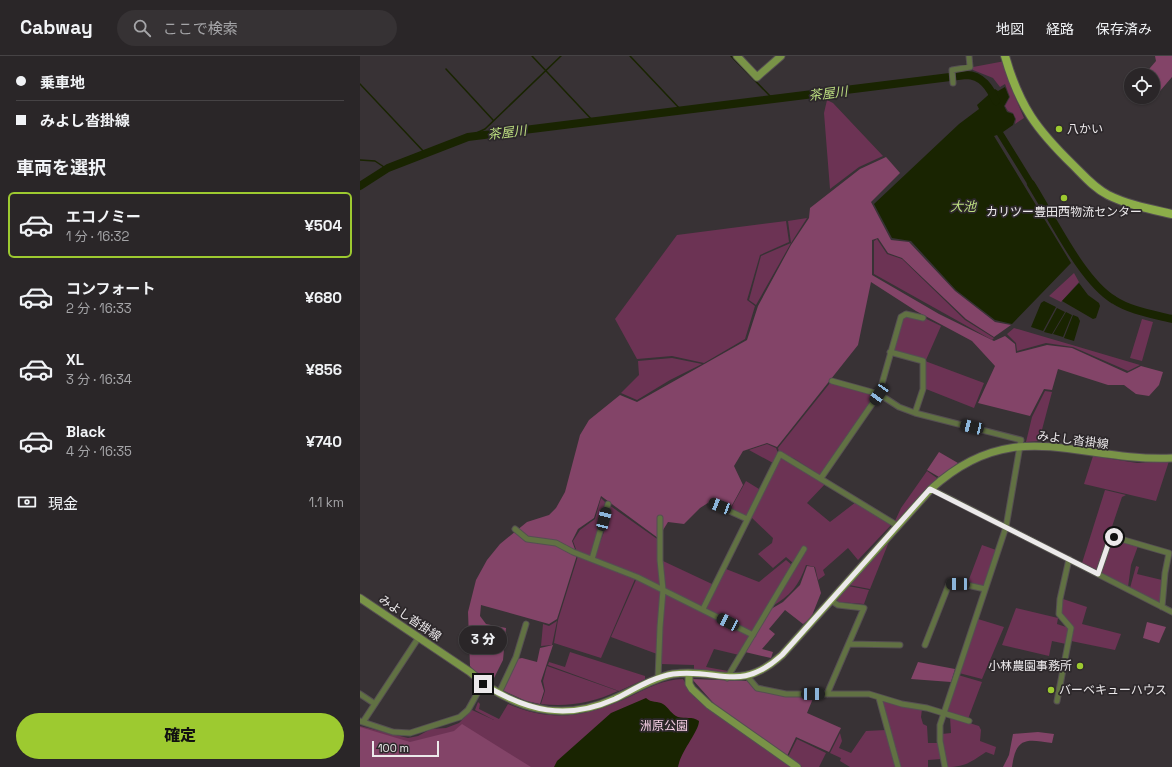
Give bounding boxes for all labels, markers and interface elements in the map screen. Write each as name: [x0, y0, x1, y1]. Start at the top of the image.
search box: [117, 10, 397, 46]
text: Cabway: [20, 15, 93, 40]
icon: search: [131, 17, 153, 39]
text: ここで検索: [163, 19, 238, 38]
text: 地図: [996, 20, 1024, 38]
text: 経路: [1046, 20, 1074, 38]
text: 保存済み: [1096, 20, 1152, 38]
map controls: [1124, 68, 1160, 104]
button: locate: [1124, 68, 1160, 104]
text: 乗車地: [40, 73, 85, 92]
water label: 茶屋川: [808, 82, 850, 104]
text: みよし沓掛線: [40, 111, 130, 130]
water label: 茶屋川: [487, 121, 529, 143]
place label: 八かい: [1067, 121, 1103, 137]
marker: 八かい: [1054, 124, 1064, 134]
text: 車両を選択: [16, 156, 106, 179]
marker: カリツー豊田西物流センター: [1059, 193, 1069, 203]
water label: 大池: [950, 198, 978, 215]
place label: カリツー豊田西物流センター: [986, 204, 1142, 220]
icon: car: [18, 207, 54, 243]
text: エコノミー: [66, 207, 141, 226]
text: ¥504: [304, 216, 342, 235]
text: 1 分 · 16:32: [66, 228, 129, 245]
icon: car: [18, 279, 54, 315]
text: コンフォート: [66, 279, 156, 298]
text: ¥680: [305, 288, 342, 307]
text: 2 分 · 16:33: [66, 300, 132, 317]
text: XL: [66, 350, 84, 369]
icon: car: [18, 351, 54, 387]
text: ¥856: [305, 360, 342, 379]
text: 3 分 · 16:34: [66, 371, 132, 388]
car: [867, 381, 891, 407]
car: [959, 418, 985, 436]
text: Black: [66, 422, 106, 441]
icon: car: [18, 423, 54, 459]
street label: みよし沓掛線: [1036, 428, 1110, 452]
text: ¥740: [306, 432, 342, 451]
text: 4 分 · 16:35: [66, 443, 132, 460]
icon: cash: [16, 491, 38, 513]
text: 現金: [48, 494, 78, 513]
text: 1.1 km: [309, 494, 344, 511]
car: [707, 496, 733, 516]
car: [595, 506, 613, 532]
route start: [1105, 528, 1123, 546]
car: [946, 578, 970, 590]
street label: みよし沓掛線: [376, 591, 444, 645]
car: [715, 611, 741, 633]
callout: 3 分: [459, 626, 507, 654]
text: 3 分: [471, 631, 495, 648]
place label: 小林農園事務所: [988, 658, 1072, 674]
marker: 小林農園事務所: [1075, 661, 1085, 671]
route end: [474, 675, 492, 693]
place label: バーベキューハウス: [1059, 682, 1167, 698]
marker: バーベキューハウス: [1046, 685, 1056, 695]
car: [801, 688, 825, 700]
button: 確定: [16, 713, 344, 759]
park label: 洲原公園: [640, 718, 688, 734]
scale bar: [372, 739, 439, 758]
text: 100 m: [378, 741, 409, 755]

